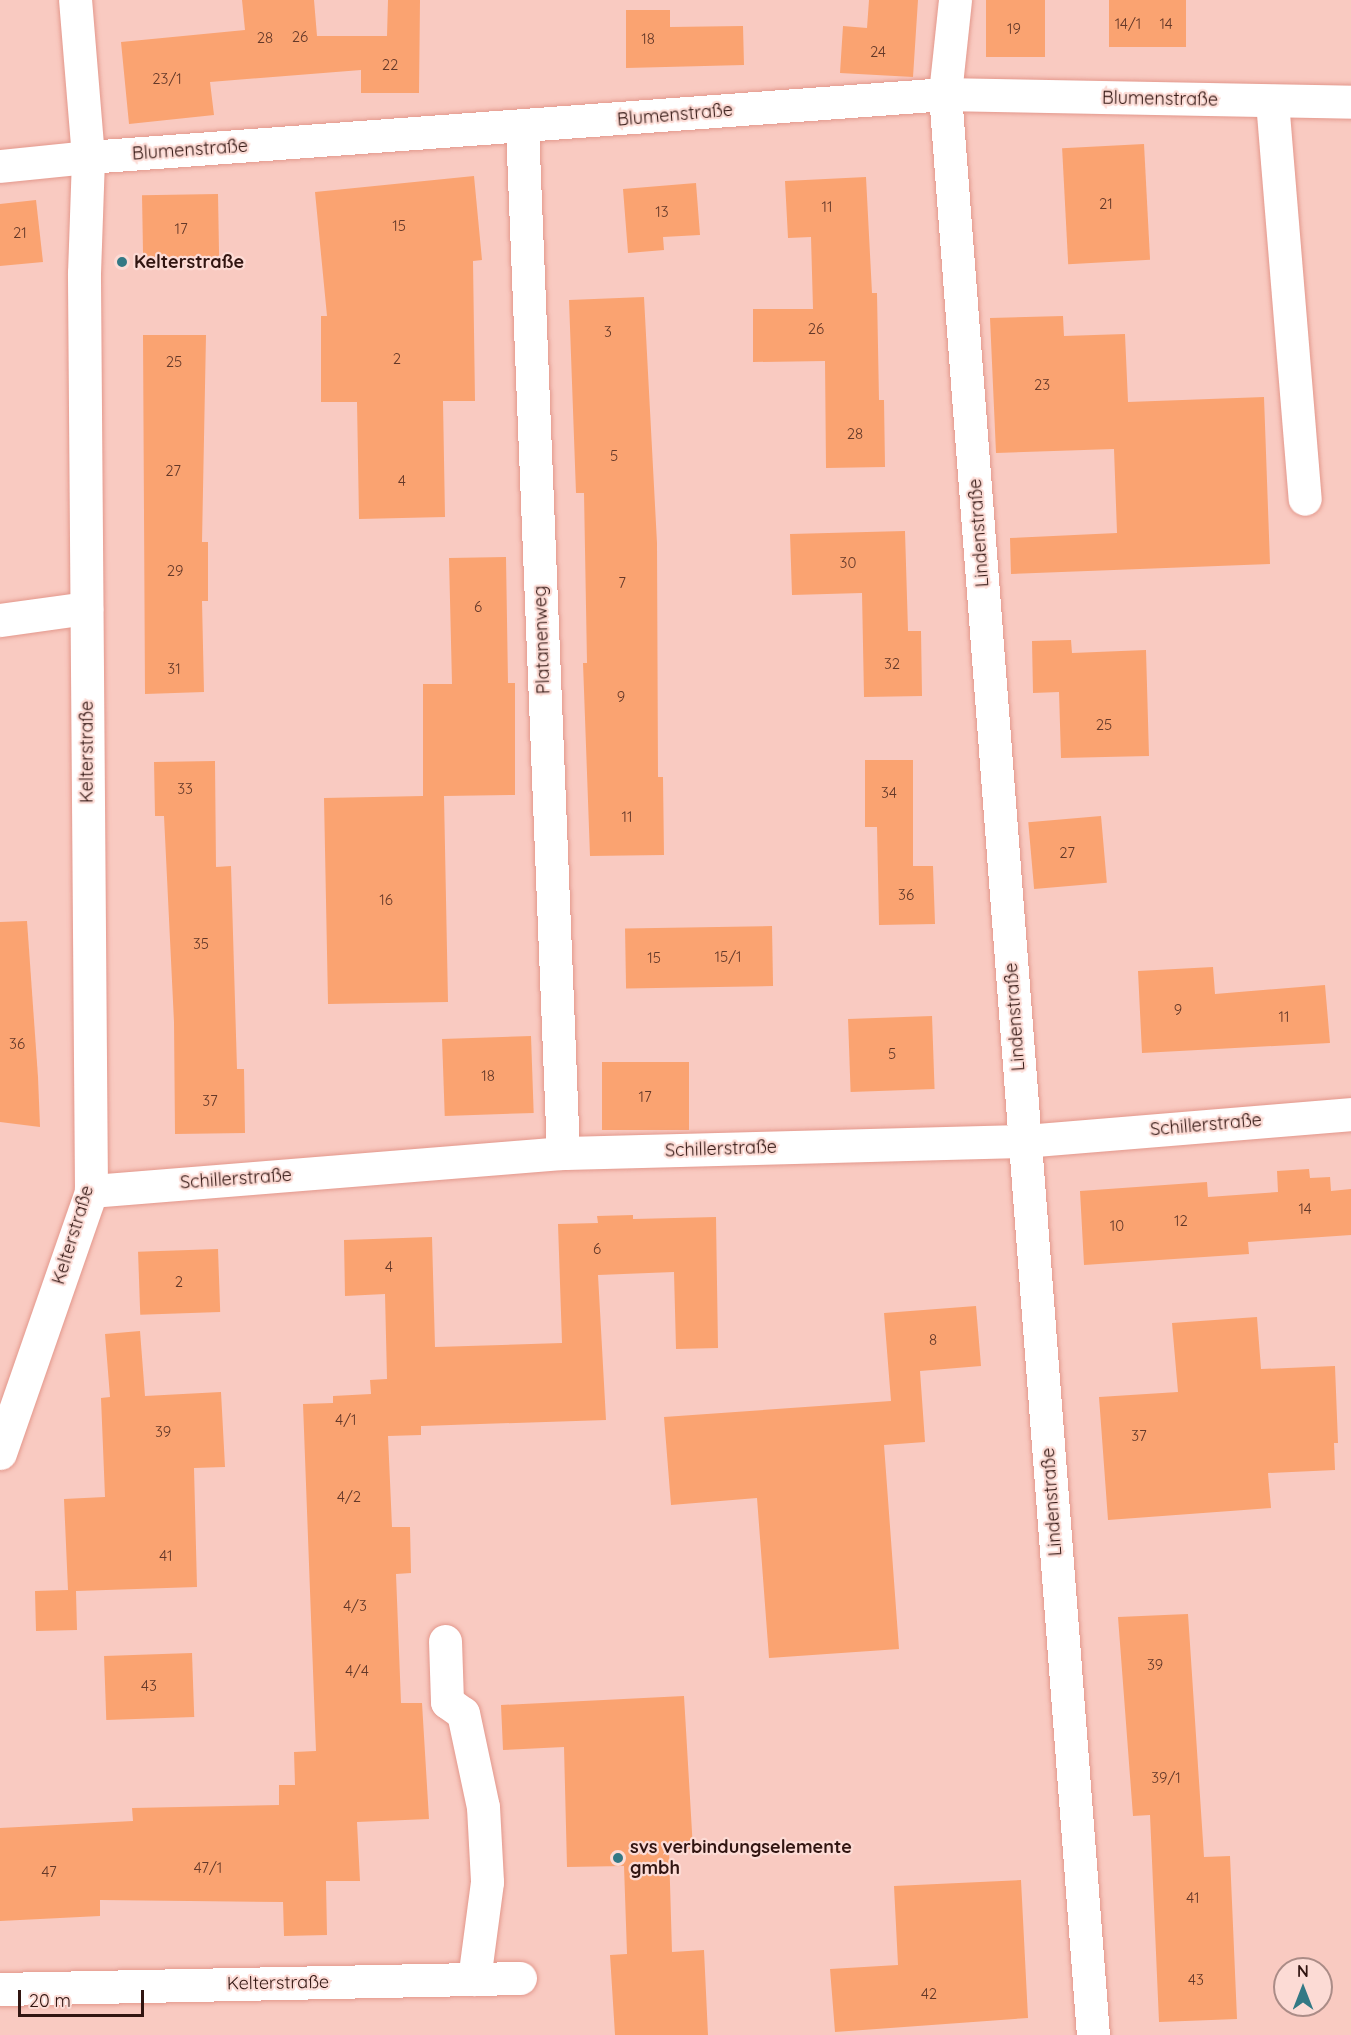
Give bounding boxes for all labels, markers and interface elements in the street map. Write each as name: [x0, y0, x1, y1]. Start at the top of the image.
house number: 14/1: [1115, 15, 1141, 33]
house number: 14: [1159, 15, 1173, 33]
house number: 19: [1007, 20, 1021, 38]
house number: 26: [292, 28, 308, 46]
house number: 28: [257, 29, 273, 47]
house number: 18: [641, 30, 655, 48]
house number: 24: [870, 43, 886, 61]
house number: 22: [382, 56, 398, 74]
house number: 23/1: [152, 70, 182, 88]
street label: Blumenstraße: [1102, 87, 1218, 111]
street label: Blumenstraße: [616, 99, 734, 131]
street label: Blumenstraße: [131, 135, 249, 165]
house number: 21: [1099, 195, 1113, 213]
house number: 11: [821, 198, 833, 216]
house number: 13: [655, 203, 669, 221]
house number: 15: [392, 217, 406, 235]
house number: 17: [174, 220, 188, 238]
house number: 21: [13, 224, 27, 242]
place label: Kelterstraße: [134, 251, 244, 273]
marker: Kelterstraße: [115, 255, 129, 269]
house number: 26: [808, 320, 824, 338]
house number: 3: [604, 323, 612, 341]
house number: 2: [393, 350, 401, 368]
house number: 25: [166, 353, 182, 371]
house number: 23: [1034, 376, 1050, 394]
house number: 28: [847, 425, 863, 443]
house number: 5: [610, 447, 618, 465]
house number: 27: [165, 462, 181, 480]
house number: 4: [398, 472, 406, 490]
street label: Lindenstraße: [964, 478, 994, 588]
house number: 30: [840, 554, 856, 572]
house number: 29: [167, 562, 183, 580]
house number: 7: [618, 574, 626, 592]
street label: Platanenweg: [529, 585, 555, 695]
house number: 6: [474, 598, 482, 616]
house number: 32: [884, 655, 900, 673]
house number: 31: [167, 660, 181, 678]
house number: 9: [617, 688, 625, 706]
street label: Kelterstraße: [76, 701, 98, 803]
house number: 25: [1096, 716, 1112, 734]
house number: 33: [177, 780, 193, 798]
house number: 34: [881, 784, 897, 802]
house number: 11: [621, 808, 633, 826]
house number: 27: [1059, 844, 1075, 862]
house number: 36: [898, 886, 914, 904]
house number: 16: [379, 891, 393, 909]
house number: 35: [193, 935, 209, 953]
house number: 15/1: [714, 948, 742, 966]
house number: 15: [647, 949, 661, 967]
street label: Lindenstraße: [1000, 962, 1030, 1072]
house number: 9: [1174, 1001, 1182, 1019]
house number: 11: [1278, 1008, 1290, 1026]
house number: 36: [9, 1035, 25, 1053]
house number: 5: [888, 1045, 896, 1063]
house number: 18: [481, 1067, 495, 1085]
house number: 17: [638, 1088, 652, 1106]
house number: 37: [202, 1092, 218, 1110]
street label: Schillerstraße: [1149, 1109, 1263, 1141]
street label: Schillerstraße: [665, 1136, 777, 1162]
street label: Schillerstraße: [179, 1164, 293, 1194]
street label: Kelterstraße: [48, 1183, 98, 1287]
house number: 14: [1298, 1200, 1312, 1218]
house number: 12: [1174, 1212, 1188, 1230]
house number: 10: [1110, 1217, 1124, 1235]
house number: 6: [593, 1240, 601, 1258]
house number: 4: [385, 1258, 393, 1276]
house number: 2: [175, 1273, 183, 1291]
house number: 8: [929, 1331, 937, 1349]
house number: 4/1: [335, 1411, 357, 1429]
house number: 39: [155, 1423, 171, 1441]
house number: 37: [1131, 1427, 1147, 1445]
street label: Lindenstraße: [1037, 1447, 1067, 1557]
house number: 4/2: [337, 1488, 361, 1506]
house number: 41: [159, 1547, 173, 1565]
house number: 4/3: [343, 1597, 367, 1615]
house number: 39: [1147, 1656, 1163, 1674]
house number: 4/4: [345, 1662, 369, 1680]
house number: 43: [141, 1677, 157, 1695]
house number: 39/1: [1151, 1769, 1181, 1787]
place label: svs verbindungselemente gmbh: [630, 1837, 852, 1880]
marker: svs verbindungselemente gmbh: [611, 1851, 625, 1865]
house number: 47/1: [194, 1859, 222, 1877]
house number: 47: [41, 1863, 57, 1881]
house number: 41: [1186, 1889, 1200, 1907]
north arrow: [1273, 1957, 1333, 2017]
text: N: [1297, 1961, 1309, 1981]
street label: Kelterstraße: [227, 1971, 329, 1995]
house number: 43: [1188, 1971, 1204, 1989]
scale bar: [21, 1978, 147, 2016]
house number: 42: [921, 1985, 937, 2003]
text: 20 m: [29, 1989, 71, 2012]

